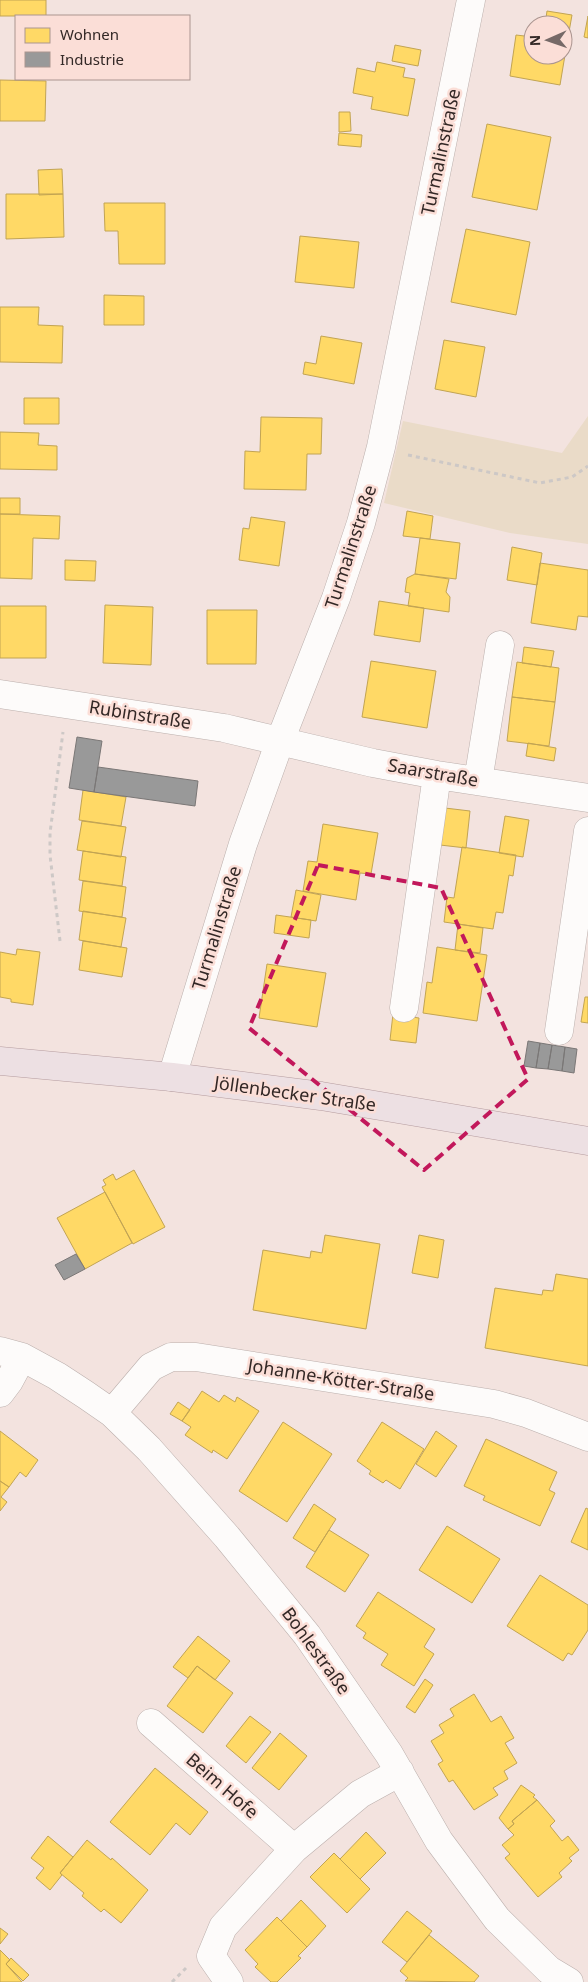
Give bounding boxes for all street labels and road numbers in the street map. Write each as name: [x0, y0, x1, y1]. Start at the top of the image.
street label: Turmalinstraße: [415, 86, 465, 217]
street label: Turmalinstraße: [319, 482, 381, 612]
street label: Rubinstraße: [87, 694, 193, 734]
street label: Saarstraße: [386, 752, 480, 792]
street label: Turmalinstraße: [186, 863, 246, 993]
street label: Jöllenbecker Straße: [211, 1069, 378, 1116]
street label: Johanne-Kötter-Straße: [244, 1352, 436, 1406]
street label: Bohlestraße: [277, 1602, 357, 1699]
street label: Beim Hofe: [181, 1747, 264, 1823]

